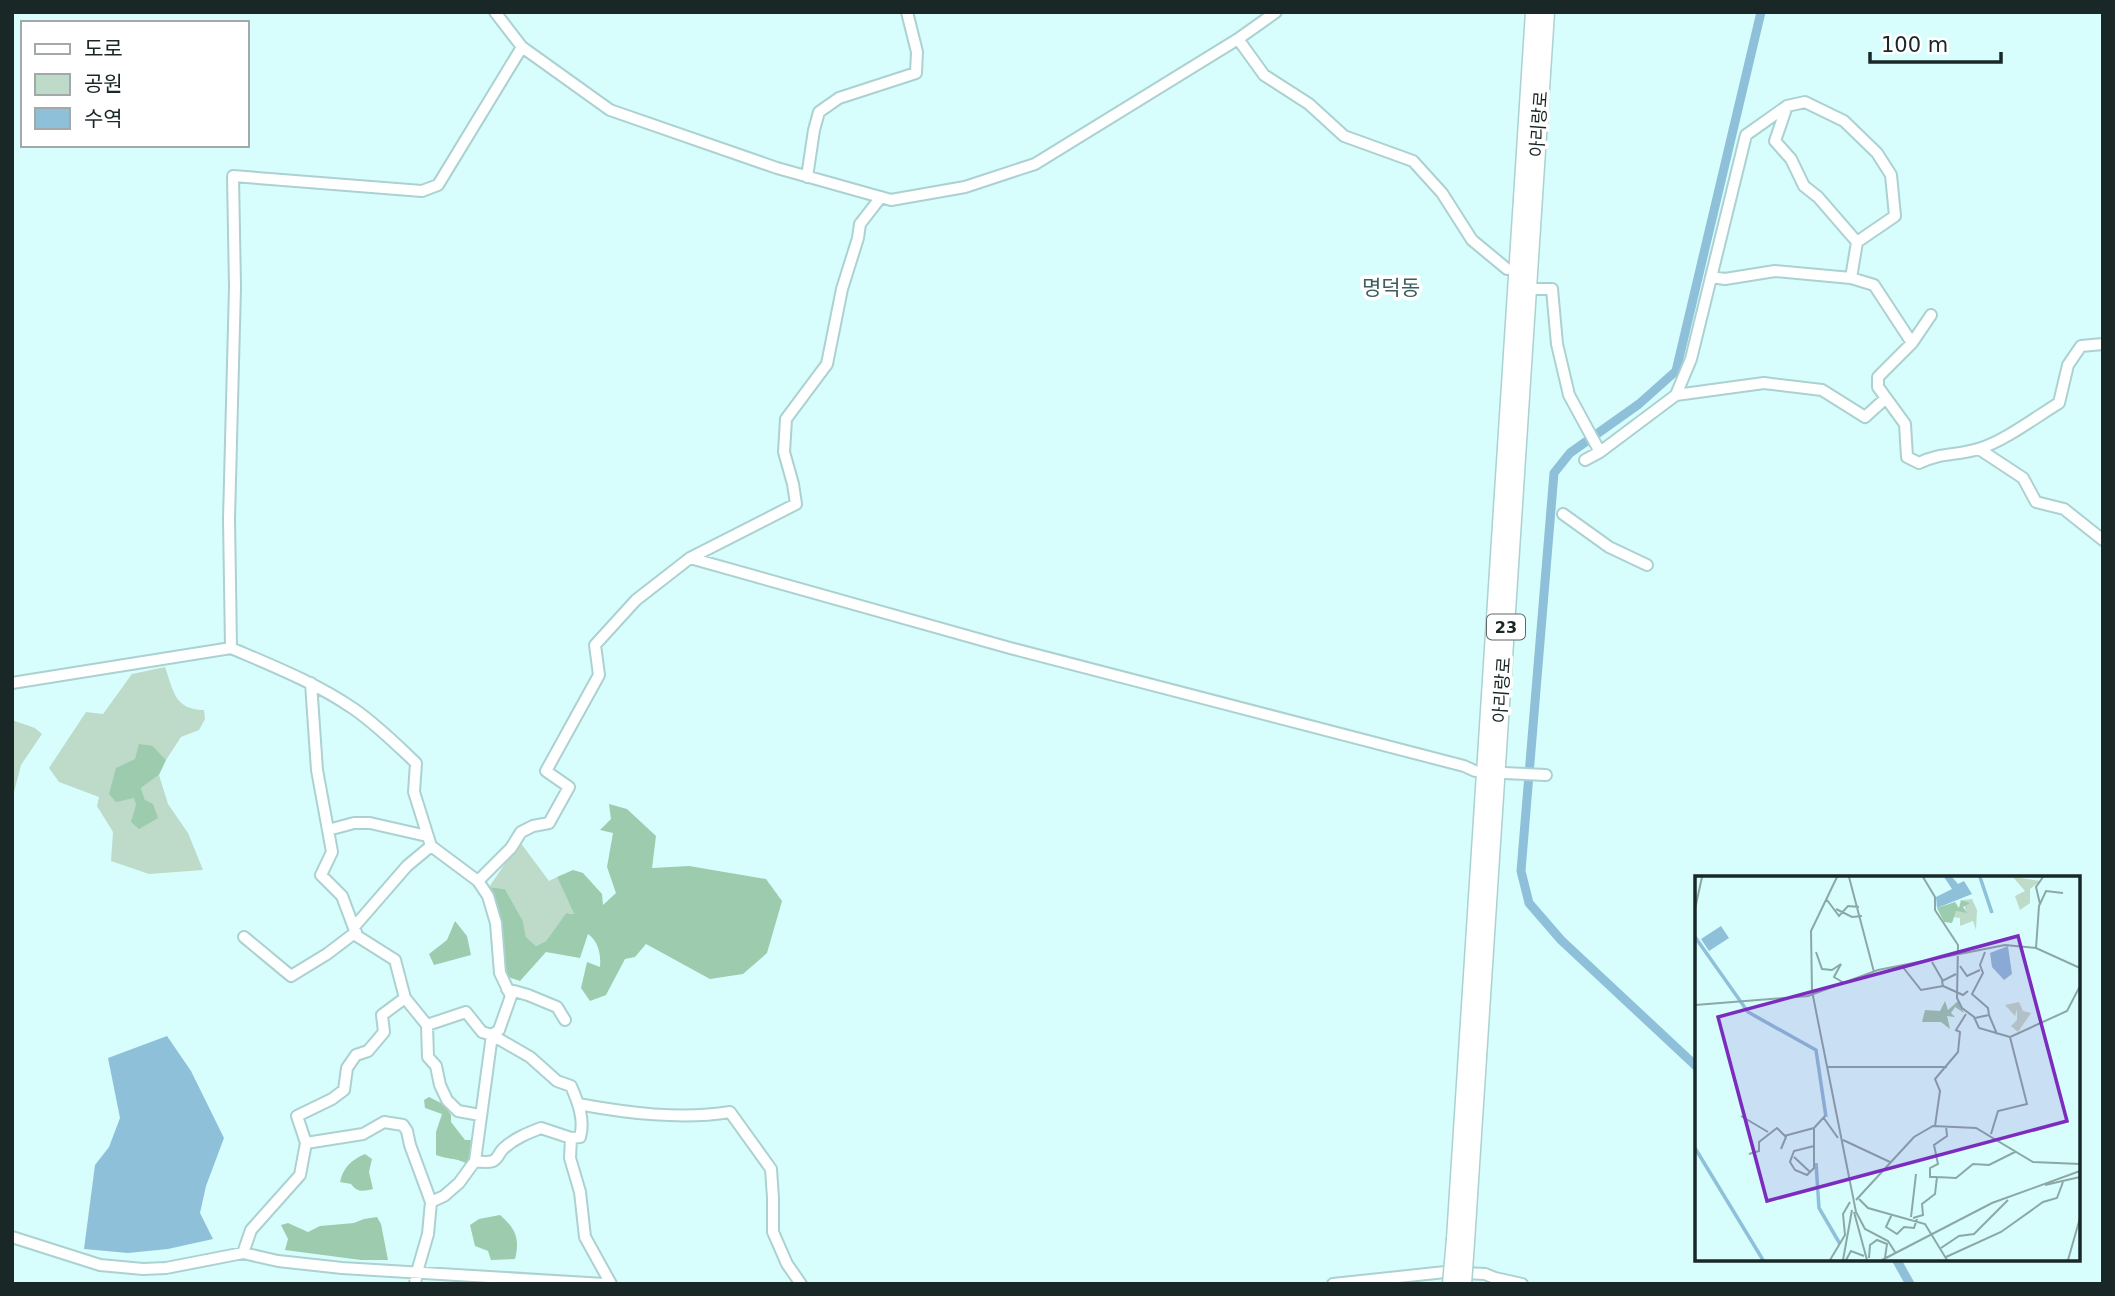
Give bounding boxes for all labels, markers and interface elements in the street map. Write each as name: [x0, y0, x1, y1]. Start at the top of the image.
legend: [21, 21, 248, 147]
scale bar: [1870, 21, 2001, 65]
text: 100 m: [1881, 33, 1948, 57]
text: 도로: [84, 37, 123, 61]
text: 공원: [84, 72, 123, 96]
street label: 아리랑로: [1526, 90, 1551, 158]
text: 수역: [84, 107, 123, 131]
district label: 명덕동: [1362, 276, 1420, 300]
road number: 23: [1487, 614, 1525, 640]
street label: 아리랑로: [1489, 656, 1514, 724]
inset map: [1695, 876, 2080, 1261]

